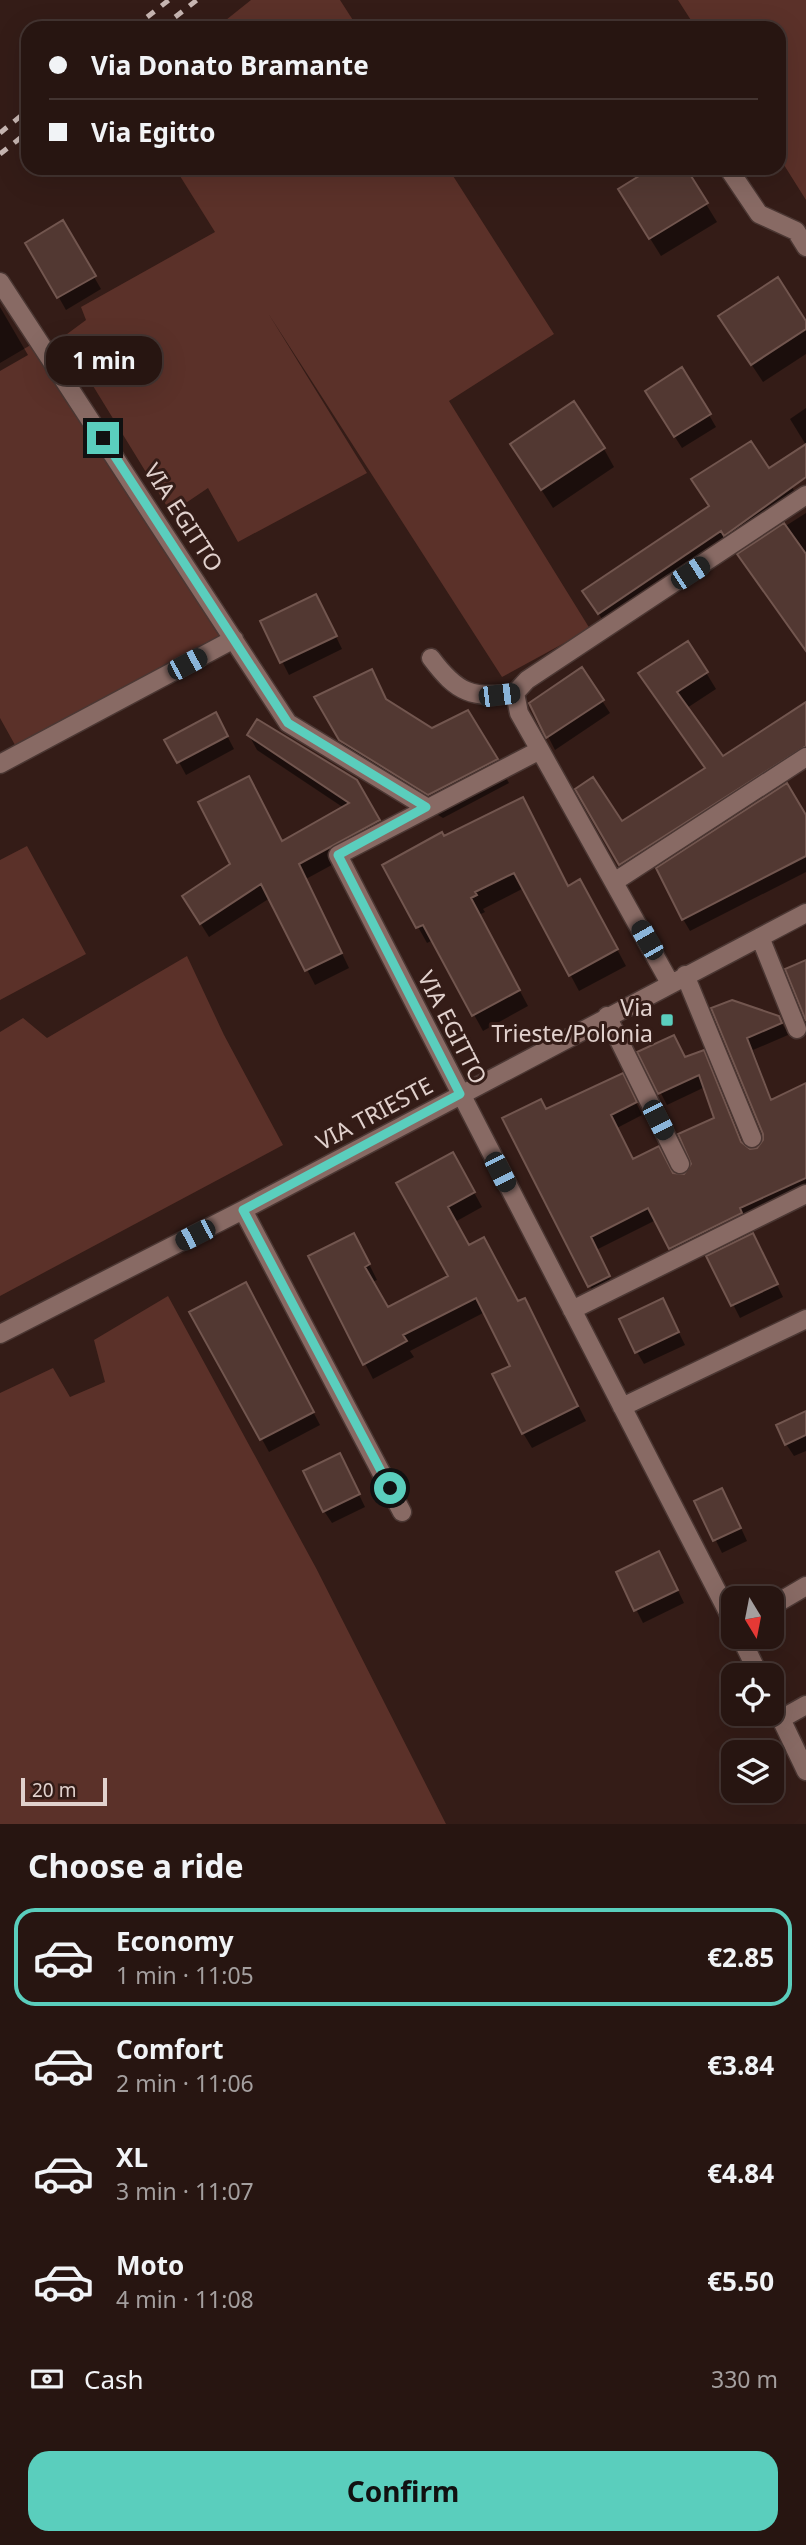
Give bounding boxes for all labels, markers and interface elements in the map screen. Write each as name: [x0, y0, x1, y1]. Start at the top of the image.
text: Via Donato Bramante: [91, 47, 369, 83]
text: Via Egitto: [91, 114, 216, 150]
callout: 1 min: [45, 336, 161, 386]
text: 1 min: [72, 344, 136, 376]
route end: [87, 422, 119, 454]
street label: VIA EGITTO: [137, 457, 231, 577]
car: [667, 553, 714, 593]
car: [164, 645, 211, 683]
car: [477, 682, 522, 708]
car: [628, 917, 667, 963]
street label: VIA EGITTO: [411, 965, 495, 1089]
place label: Via Trieste/Polonia: [491, 991, 653, 1049]
marker: Via Trieste/Polonia: [659, 1012, 675, 1028]
street label: VIA TRIESTE: [310, 1069, 438, 1157]
car: [640, 1097, 677, 1143]
car: [482, 1149, 519, 1195]
car: [172, 1216, 219, 1254]
route start: [374, 1472, 406, 1504]
north arrow: [721, 1586, 784, 1648]
map controls: [721, 1586, 784, 1803]
button: locate: [721, 1663, 784, 1726]
button: layers: [721, 1740, 784, 1803]
scale bar: [21, 1775, 107, 1807]
text: 20 m: [32, 1777, 76, 1803]
text: Choose a ride: [28, 1844, 244, 1887]
text: Economy: [116, 1923, 234, 1959]
icon: car: [32, 1926, 95, 1989]
text: €2.85: [707, 1939, 774, 1975]
text: 1 min · 11:05: [116, 1959, 254, 1991]
text: Comfort: [116, 2031, 224, 2067]
icon: car: [32, 2034, 95, 2097]
text: €3.84: [707, 2047, 774, 2083]
text: 2 min · 11:06: [116, 2067, 254, 2099]
text: XL: [116, 2139, 148, 2175]
icon: car: [32, 2142, 95, 2205]
text: €4.84: [707, 2155, 774, 2191]
text: 3 min · 11:07: [116, 2175, 254, 2207]
text: Moto: [116, 2247, 184, 2283]
icon: car: [32, 2250, 95, 2313]
text: €5.50: [707, 2263, 774, 2299]
text: 4 min · 11:08: [116, 2283, 254, 2315]
icon: cash: [28, 2360, 66, 2398]
text: Cash: [84, 2361, 144, 2397]
text: 330 m: [711, 2363, 778, 2395]
button: Confirm: [28, 2451, 778, 2531]

